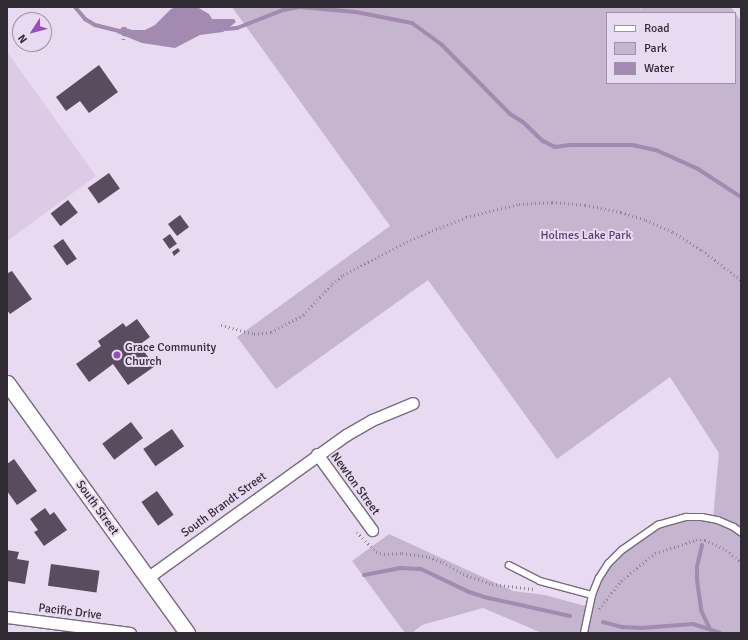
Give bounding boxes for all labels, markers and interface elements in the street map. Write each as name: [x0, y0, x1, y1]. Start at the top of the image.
north arrow: [12, 12, 52, 52]
legend: [606, 12, 736, 84]
text: Road: [644, 21, 670, 36]
text: N: [15, 32, 30, 46]
text: Park: [644, 41, 667, 56]
text: Water: [644, 61, 674, 76]
park label: Holmes Lake Park: [540, 229, 632, 243]
place label: Grace Community Church: [125, 341, 216, 369]
marker: Grace Community Church: [112, 350, 122, 360]
street label: Newton Street: [328, 450, 382, 518]
street label: South Brandt Street: [179, 469, 269, 541]
street label: South Street: [72, 478, 122, 538]
street label: Pacific Drive: [38, 601, 102, 623]

